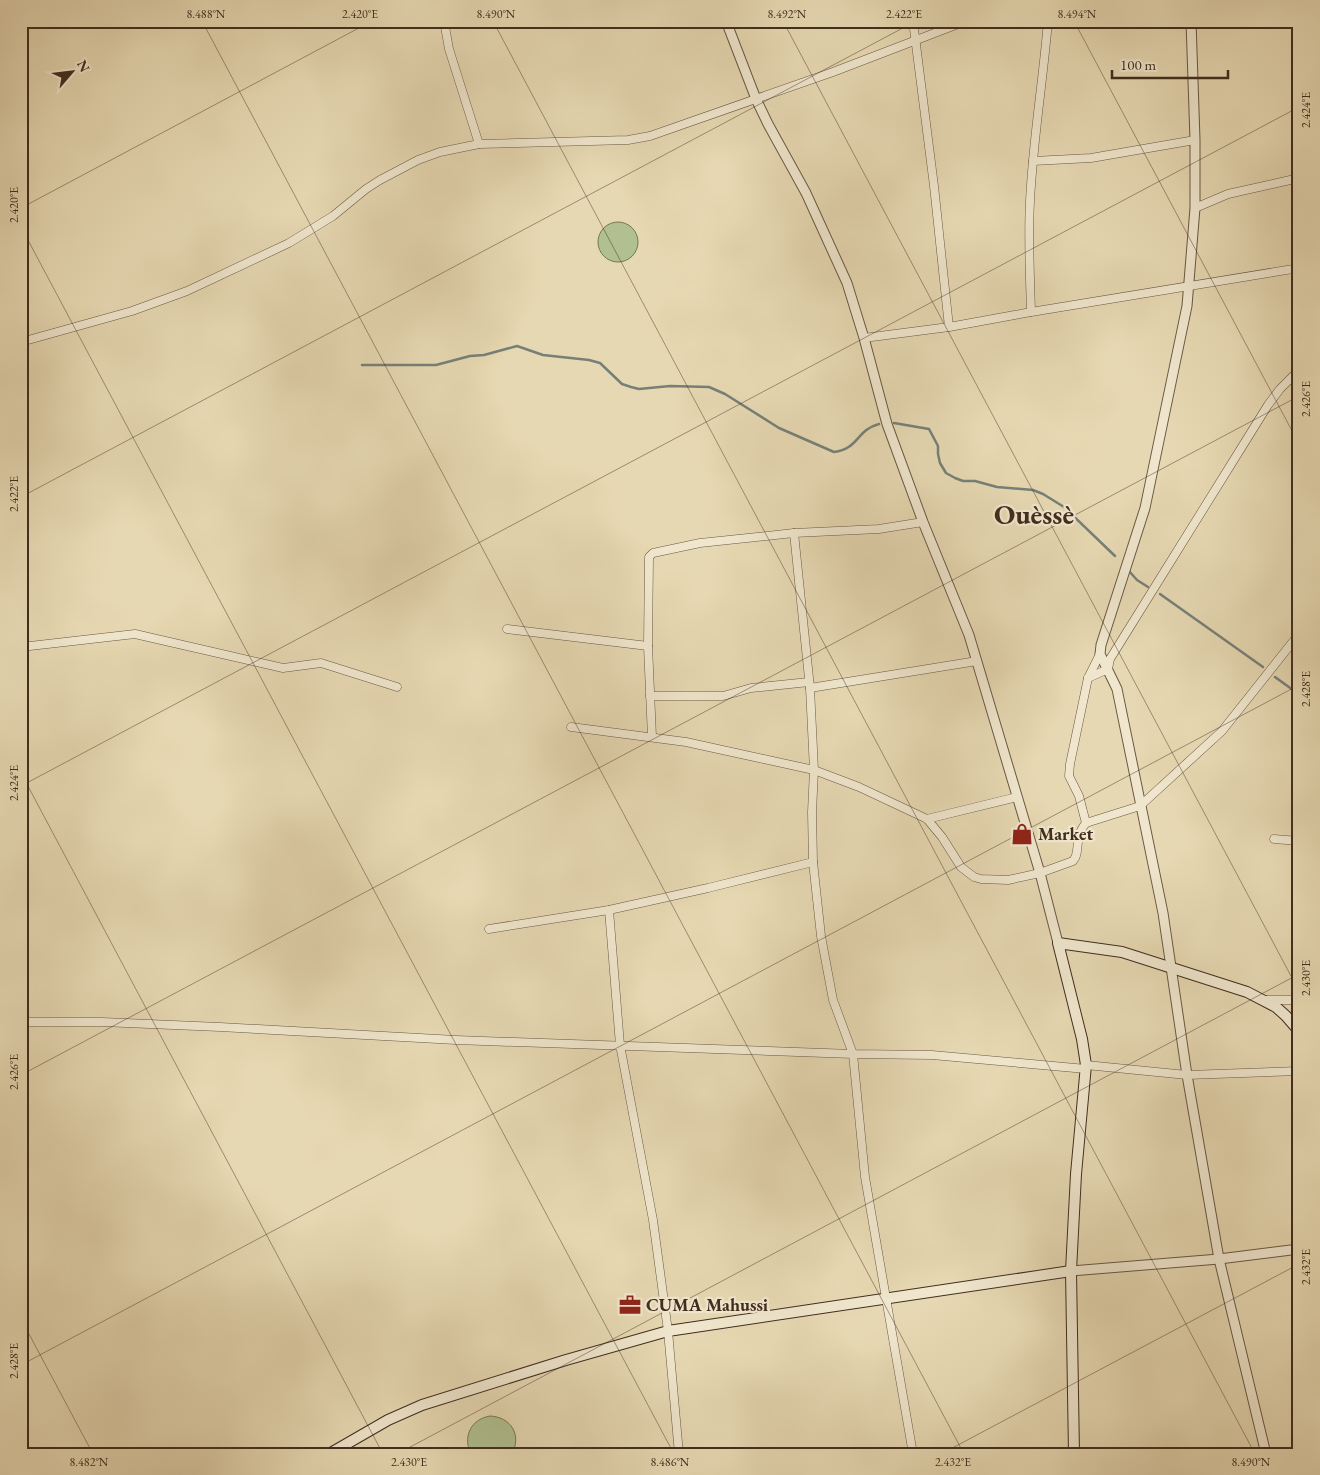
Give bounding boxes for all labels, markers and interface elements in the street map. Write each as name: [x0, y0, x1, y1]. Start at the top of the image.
text: 8.488°N: [187, 6, 226, 22]
text: 2.420°E: [342, 6, 378, 22]
text: 8.490°N: [477, 6, 516, 22]
text: 8.492°N: [768, 6, 807, 22]
text: 2.422°E: [886, 6, 922, 22]
text: 8.494°N: [1058, 6, 1097, 22]
north arrow: [48, 48, 98, 98]
scale bar: [1112, 48, 1229, 80]
text: 100 m: [1120, 55, 1157, 74]
text: N: [73, 57, 94, 76]
text: 2.424°E: [1298, 92, 1314, 128]
text: 2.420°E: [6, 187, 22, 223]
text: 2.426°E: [1298, 381, 1314, 417]
text: 2.422°E: [6, 476, 22, 512]
district label: Ouèssè: [994, 496, 1074, 532]
text: 2.428°E: [1298, 671, 1314, 707]
text: 2.424°E: [6, 765, 22, 801]
shop icon: Market: [1009, 821, 1035, 847]
place label: Market: [1038, 822, 1093, 845]
text: 2.430°E: [1298, 960, 1314, 996]
text: 2.426°E: [6, 1054, 22, 1090]
text: 2.432°E: [1298, 1249, 1314, 1285]
office icon: CUMA Mahussi: [617, 1292, 643, 1318]
place label: CUMA Mahussi: [646, 1293, 769, 1316]
text: 2.428°E: [6, 1343, 22, 1379]
text: 8.482°N: [70, 1454, 109, 1470]
text: 2.430°E: [391, 1454, 427, 1470]
text: 8.486°N: [651, 1454, 690, 1470]
text: 2.432°E: [935, 1454, 971, 1470]
text: 8.490°N: [1232, 1454, 1271, 1470]

